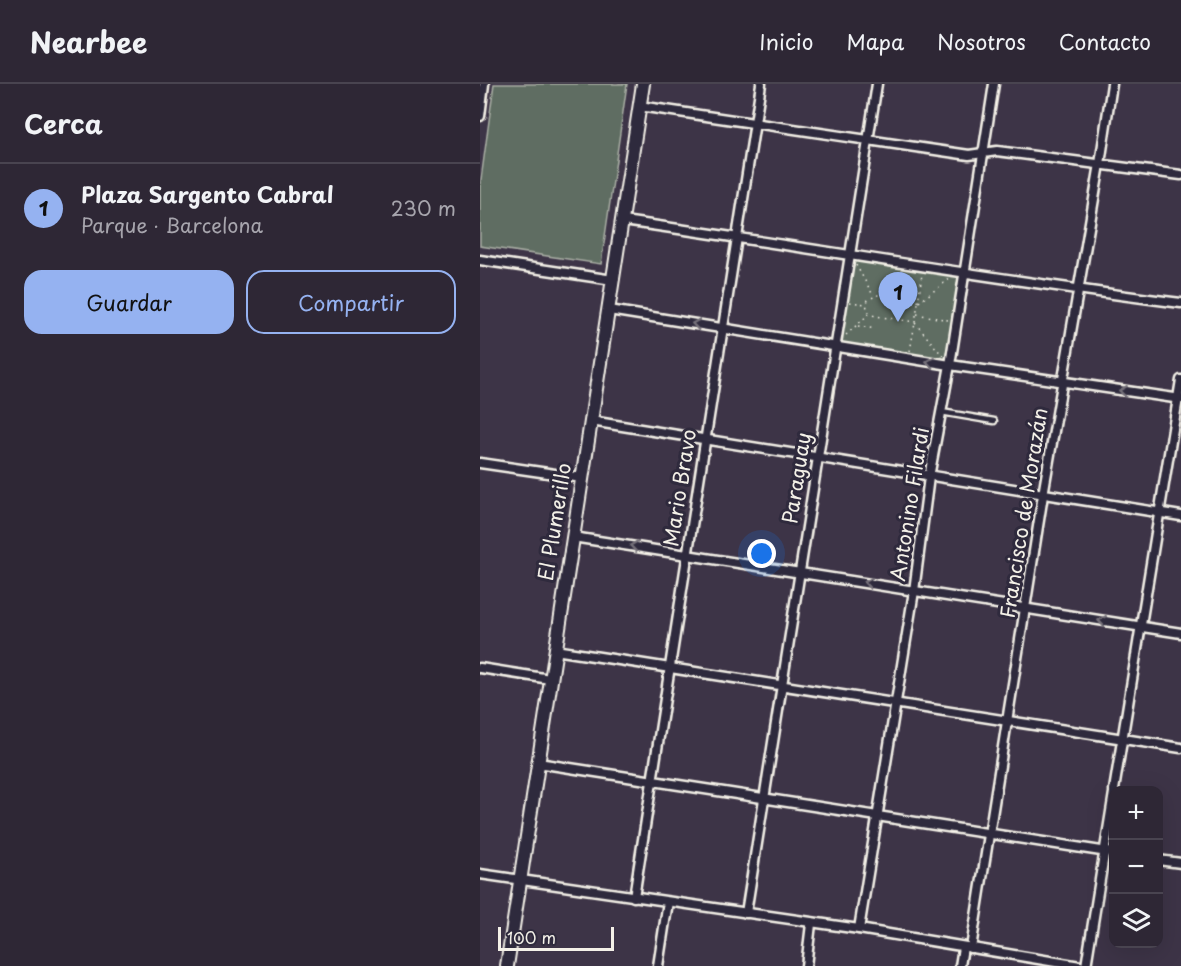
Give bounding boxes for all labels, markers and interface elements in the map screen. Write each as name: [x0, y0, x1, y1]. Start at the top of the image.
text: Nearbee: [30, 20, 147, 63]
text: Inicio: [759, 25, 813, 57]
text: Mapa: [846, 25, 904, 57]
text: Nosotros: [937, 25, 1026, 57]
text: Contacto: [1059, 25, 1151, 57]
text: Cerca: [24, 104, 103, 143]
text: Plaza Sargento Cabral: [81, 177, 333, 210]
text: 1: [39, 193, 48, 223]
text: 230 m: [391, 193, 456, 223]
text: Parque · Barcelona: [81, 210, 263, 240]
button: Guardar: [24, 270, 234, 334]
button: Compartir: [246, 270, 456, 334]
pin: 1: [878, 272, 918, 322]
one-way arrow: [692, 318, 701, 330]
one-way arrow: [926, 356, 936, 369]
one-way arrow: [1119, 385, 1128, 397]
street label: Francisco de Morazán: [992, 406, 1054, 620]
street label: Antonino Filardi: [882, 425, 936, 583]
street label: Mario Bravo: [655, 427, 703, 549]
street label: Paraguay: [774, 430, 818, 526]
street label: El Plumerillo: [530, 461, 578, 583]
your location: [747, 539, 776, 568]
one-way arrow: [630, 540, 639, 552]
one-way arrow: [864, 578, 873, 590]
one-way arrow: [1098, 615, 1107, 627]
map controls: [1109, 786, 1163, 948]
button: +: [1109, 786, 1163, 840]
button: −: [1109, 840, 1163, 894]
button: layers: [1109, 894, 1163, 948]
scale bar: [498, 924, 614, 952]
text: 100 m: [507, 925, 556, 949]

